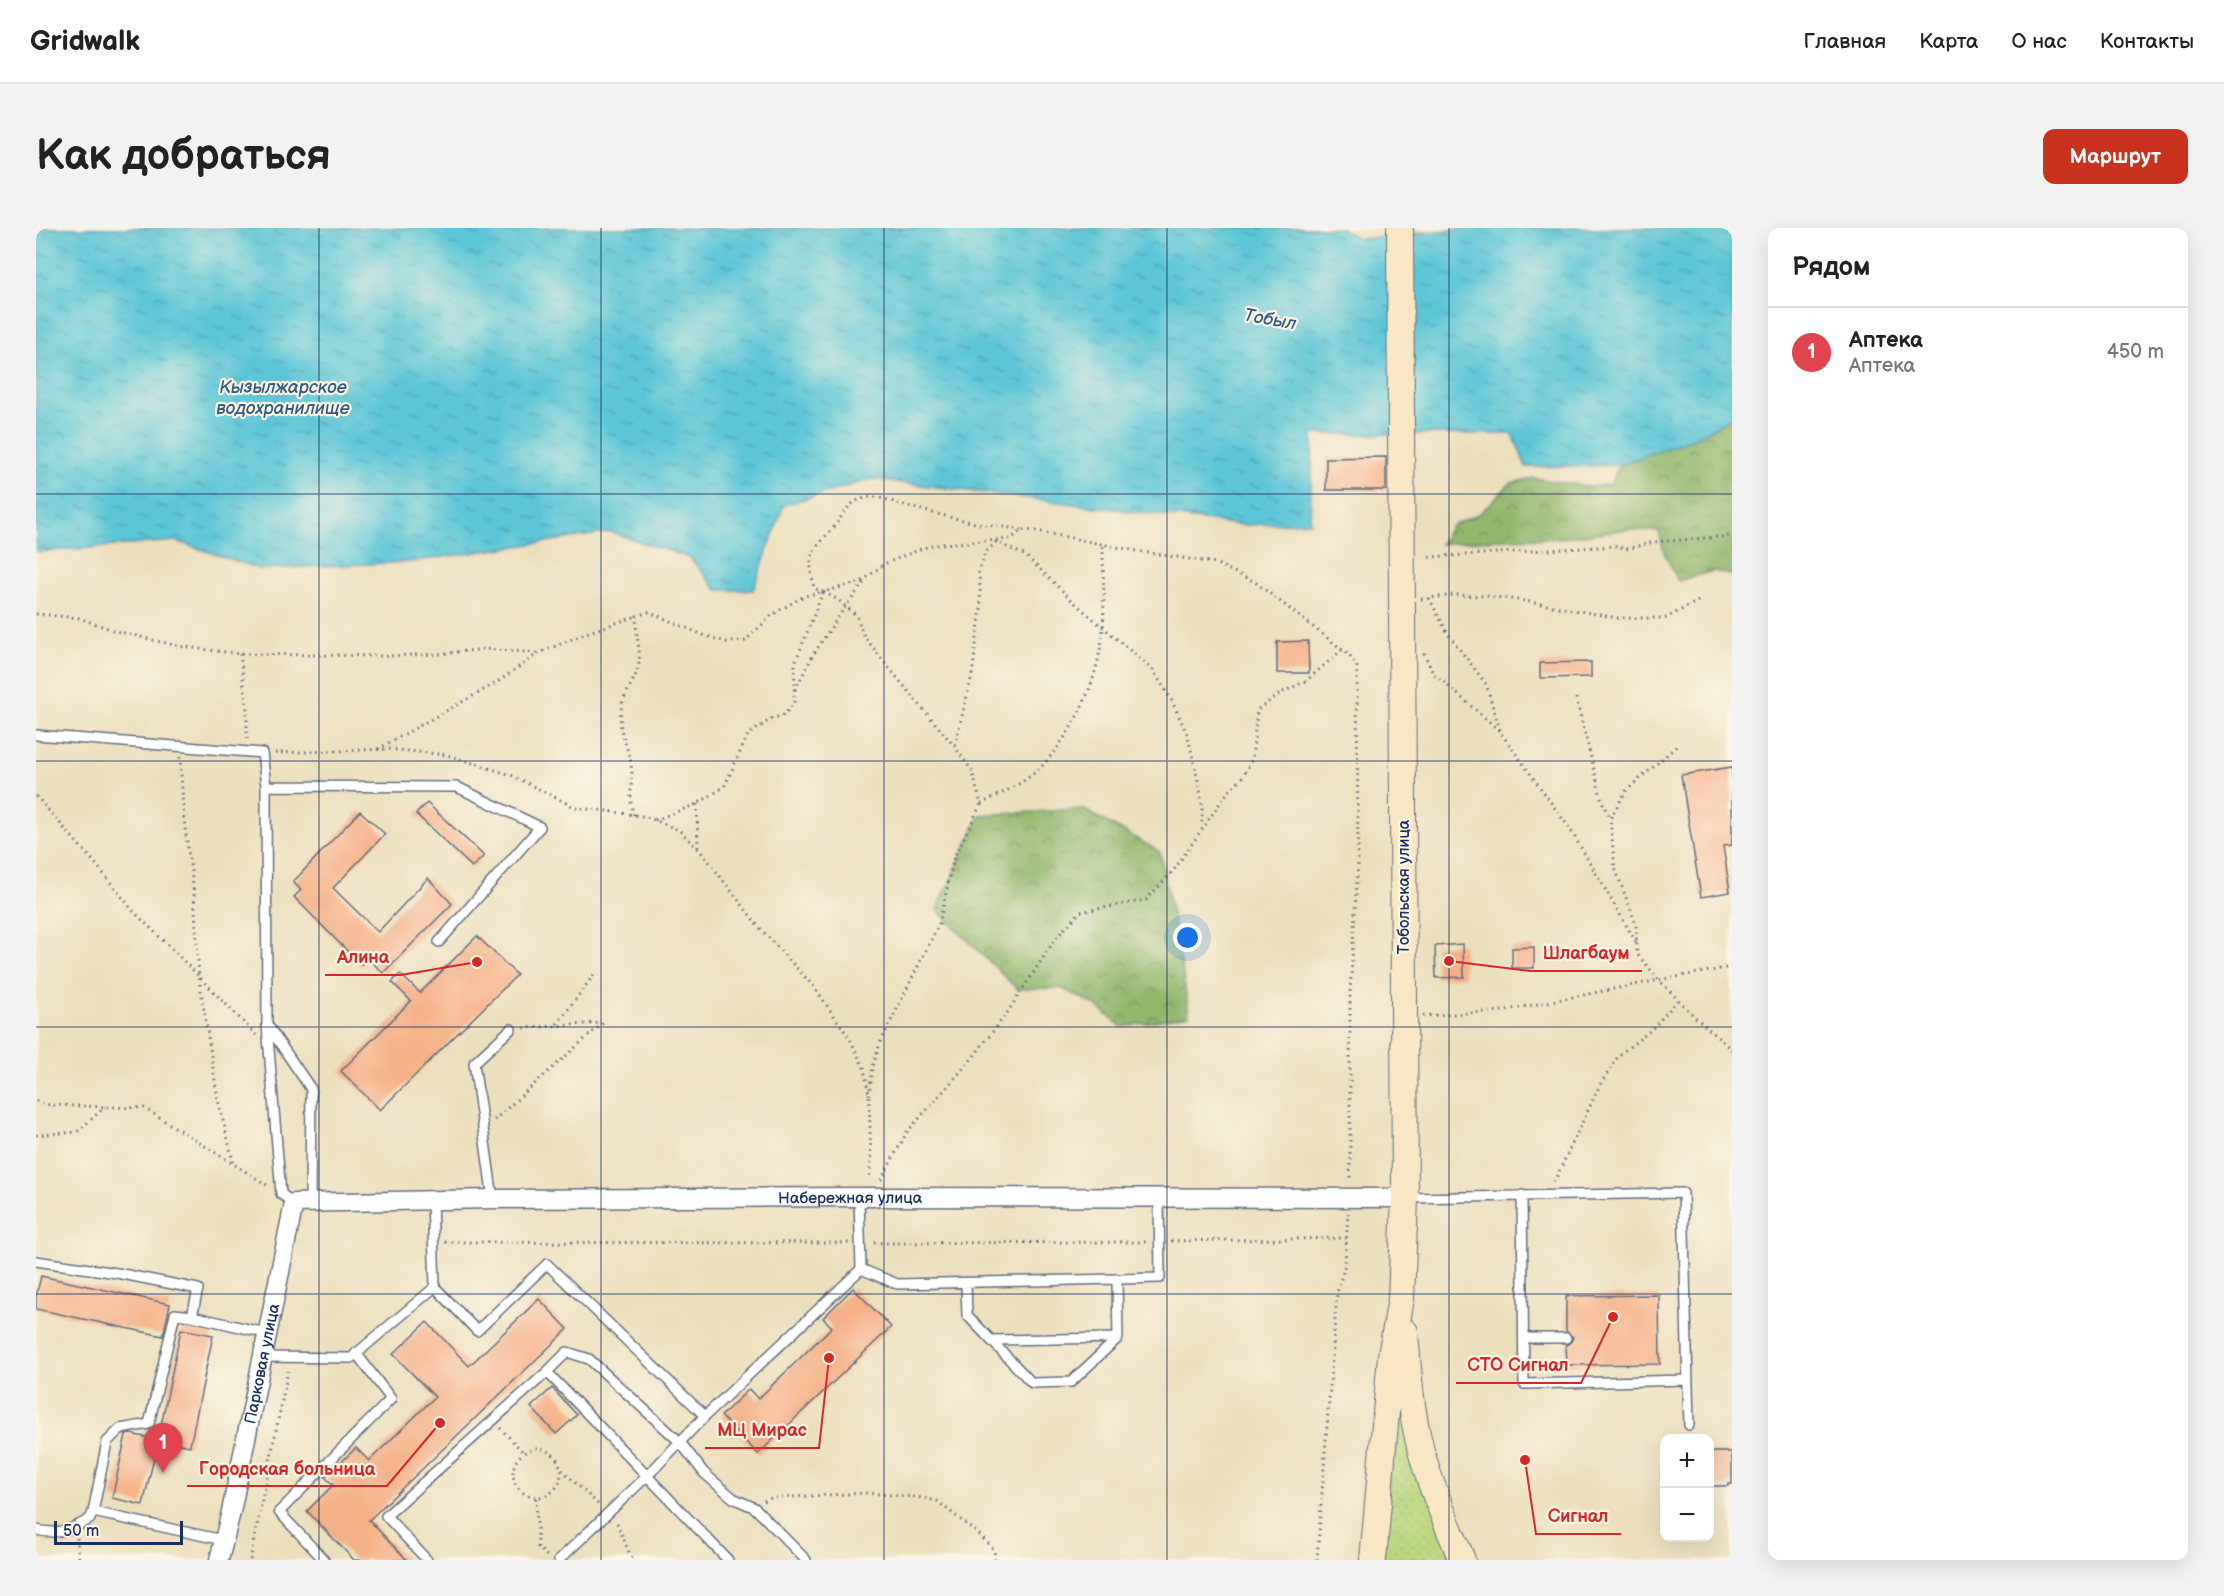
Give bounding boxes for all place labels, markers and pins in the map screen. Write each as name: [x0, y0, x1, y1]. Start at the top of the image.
callout: Шлагбаум: [1531, 935, 1642, 971]
callout: Алина: [325, 939, 401, 975]
callout: СТО Сигнал: [1456, 1347, 1581, 1383]
callout: МЦ Мирас: [705, 1412, 819, 1448]
pin: 1: [144, 1424, 182, 1473]
callout: Городская больница: [187, 1450, 387, 1486]
callout: Сигнал: [1536, 1498, 1621, 1534]

